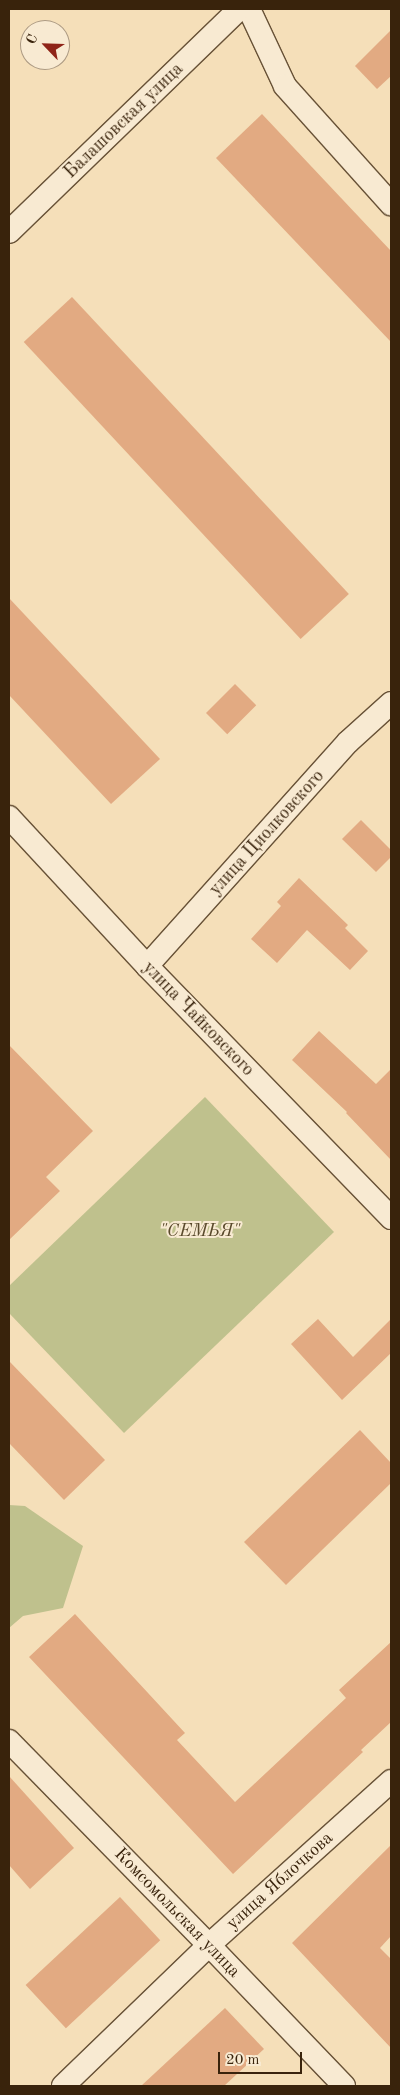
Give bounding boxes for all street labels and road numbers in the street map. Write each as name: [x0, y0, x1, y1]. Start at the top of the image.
street label: Балашовская улица: [60, 59, 188, 183]
street label: улица Циолковского: [205, 766, 329, 900]
street label: улица Чайковского: [138, 957, 258, 1081]
street label: улица Яблочкова: [222, 1827, 338, 1935]
street label: Комсомольская улица: [109, 1844, 245, 1982]

